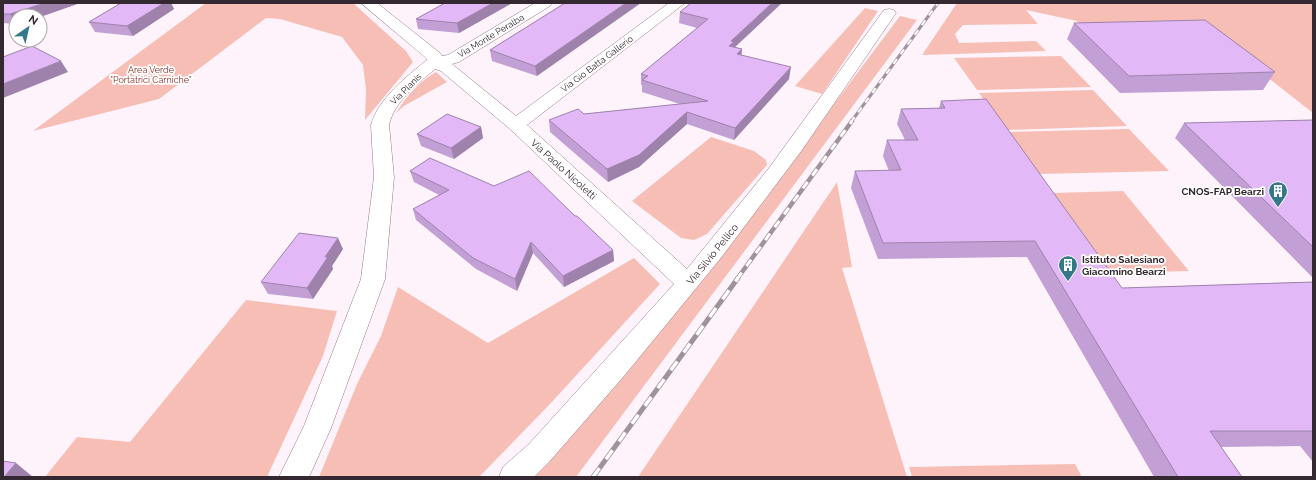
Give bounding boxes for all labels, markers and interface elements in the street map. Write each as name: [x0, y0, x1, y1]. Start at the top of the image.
north arrow: [8, 8, 48, 48]
text: N: [26, 12, 40, 28]
street label: Via Monte Peralba: [456, 12, 526, 60]
street label: Via Gio Batta Gallerio: [559, 34, 635, 94]
park label: Area Verde "Portatrici Carniche": [110, 65, 192, 85]
street label: Via Planis: [388, 71, 424, 107]
street label: Via Paolo Nicoletti: [529, 137, 599, 202]
building icon: CNOS-FAP Bearzi: [1267, 180, 1289, 208]
place label: CNOS-FAP Bearzi: [1181, 186, 1264, 197]
street label: Via Silvio Pellico: [685, 222, 740, 287]
building icon: Istituto Salesiano Giacomino Bearzi: [1057, 254, 1079, 282]
place label: Istituto Salesiano Giacomino Bearzi: [1082, 254, 1165, 277]

